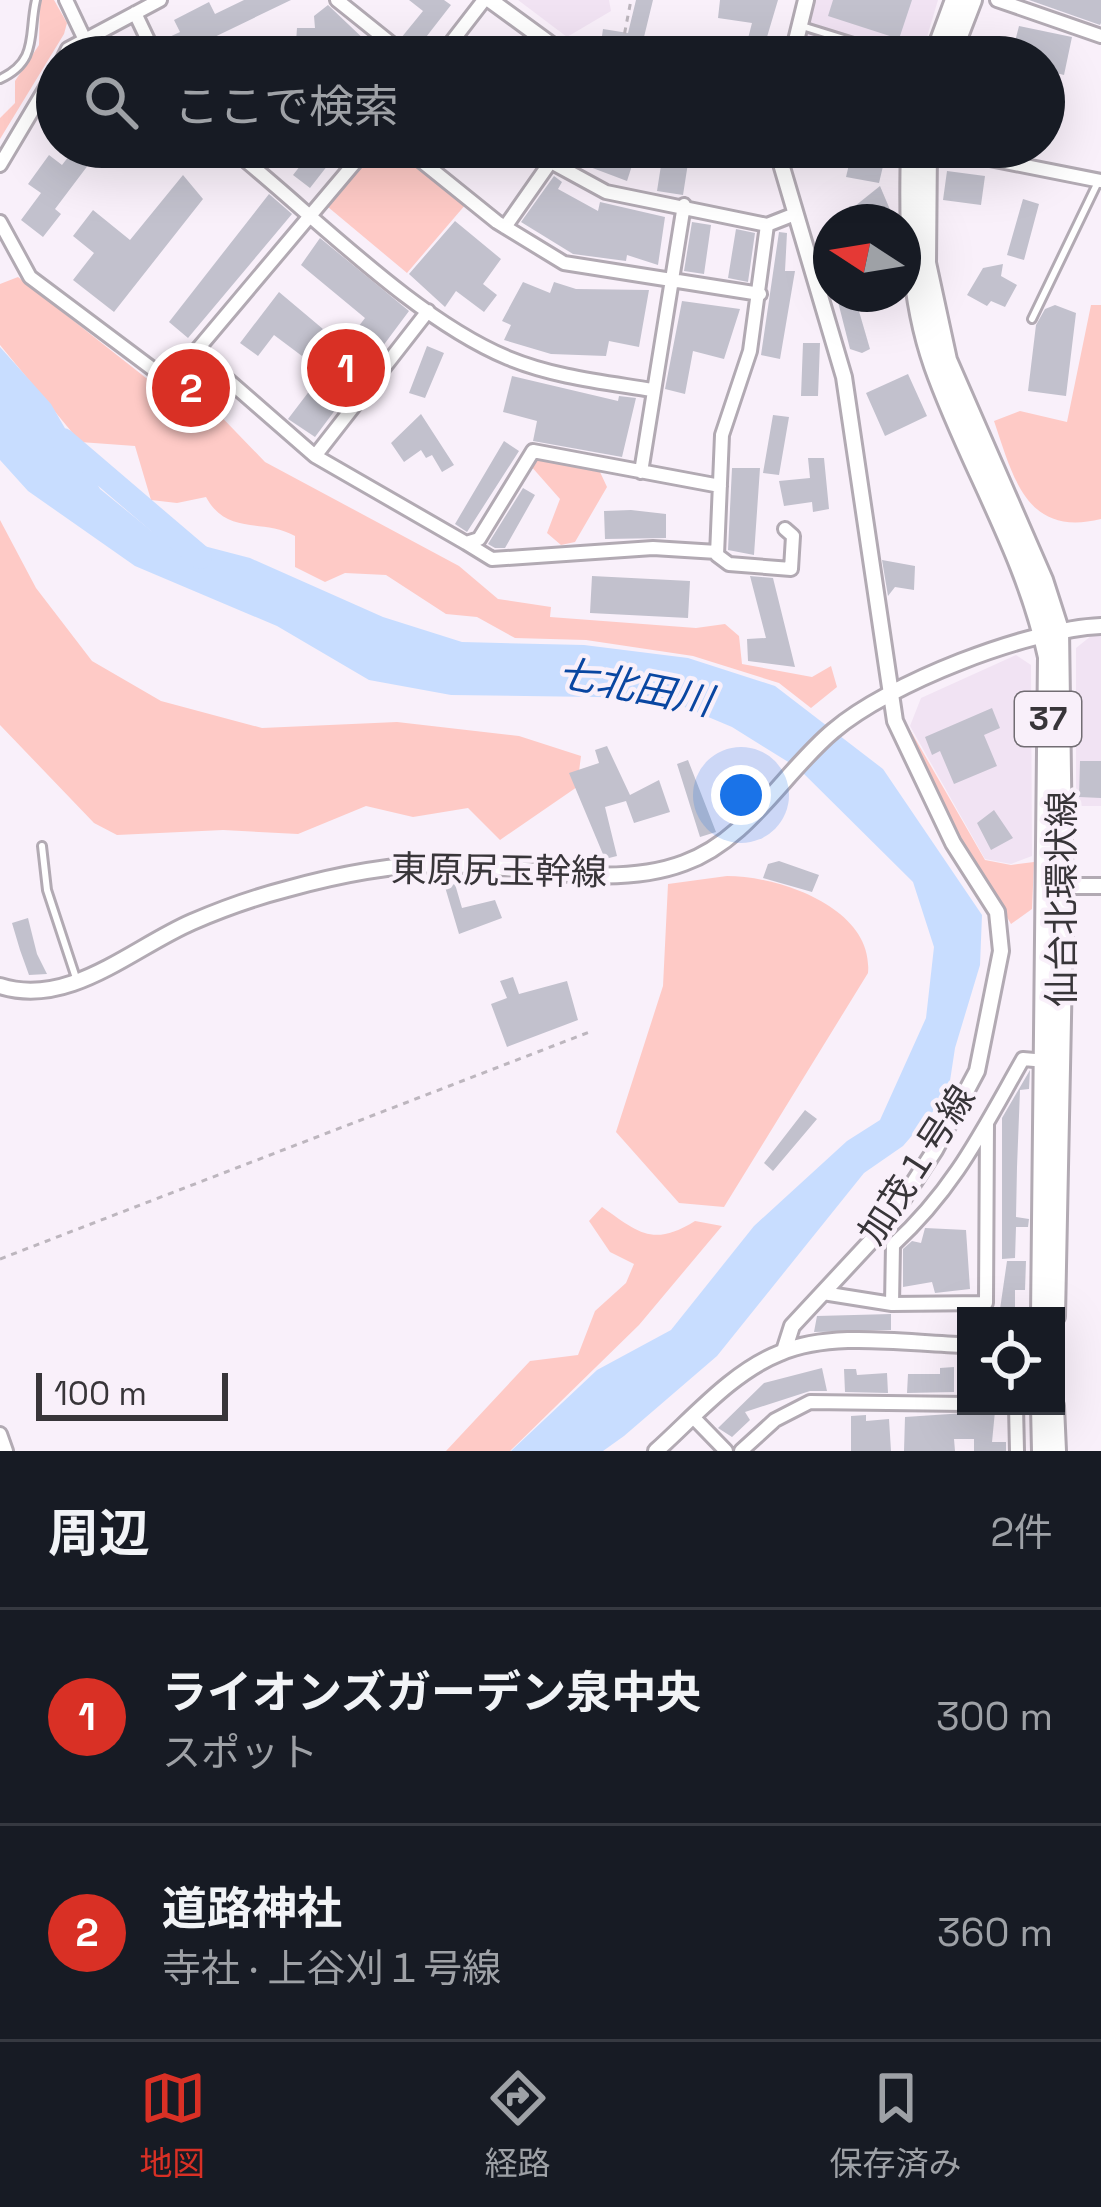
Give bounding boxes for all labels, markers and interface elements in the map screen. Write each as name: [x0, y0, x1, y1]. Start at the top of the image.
search box: [36, 36, 1065, 168]
icon: search: [78, 69, 144, 135]
text: ここで検索: [174, 78, 399, 135]
north arrow: [813, 204, 921, 312]
pin: 1: [307, 323, 385, 413]
pin: 2: [152, 343, 230, 433]
water label: 七北田川: [554, 648, 720, 727]
road number: 37: [1015, 692, 1081, 746]
your location: [711, 765, 771, 825]
street label: 仙台北環状線: [1039, 791, 1085, 1007]
street label: 東原尻玉幹線: [391, 846, 607, 896]
street label: 加茂１号線: [849, 1077, 985, 1253]
map controls: [957, 1307, 1065, 1415]
button: locate: [957, 1307, 1065, 1415]
scale bar: [36, 1367, 228, 1420]
text: 100 m: [54, 1373, 147, 1415]
text: 周辺: [48, 1501, 150, 1566]
text: 2件: [990, 1508, 1053, 1557]
text: ライオンズガーデン泉中央: [162, 1664, 701, 1721]
text: 1: [78, 1692, 96, 1741]
text: 300 m: [936, 1692, 1053, 1741]
text: スポット: [162, 1728, 318, 1777]
text: 道路神社: [162, 1880, 342, 1937]
text: 2: [75, 1908, 99, 1957]
text: 360 m: [937, 1908, 1053, 1957]
text: 寺社 · 上谷刈１号線: [162, 1944, 501, 1993]
tab: 地図: [140, 2065, 206, 2185]
tab: 経路: [485, 2065, 551, 2185]
tab: 保存済み: [830, 2065, 962, 2185]

